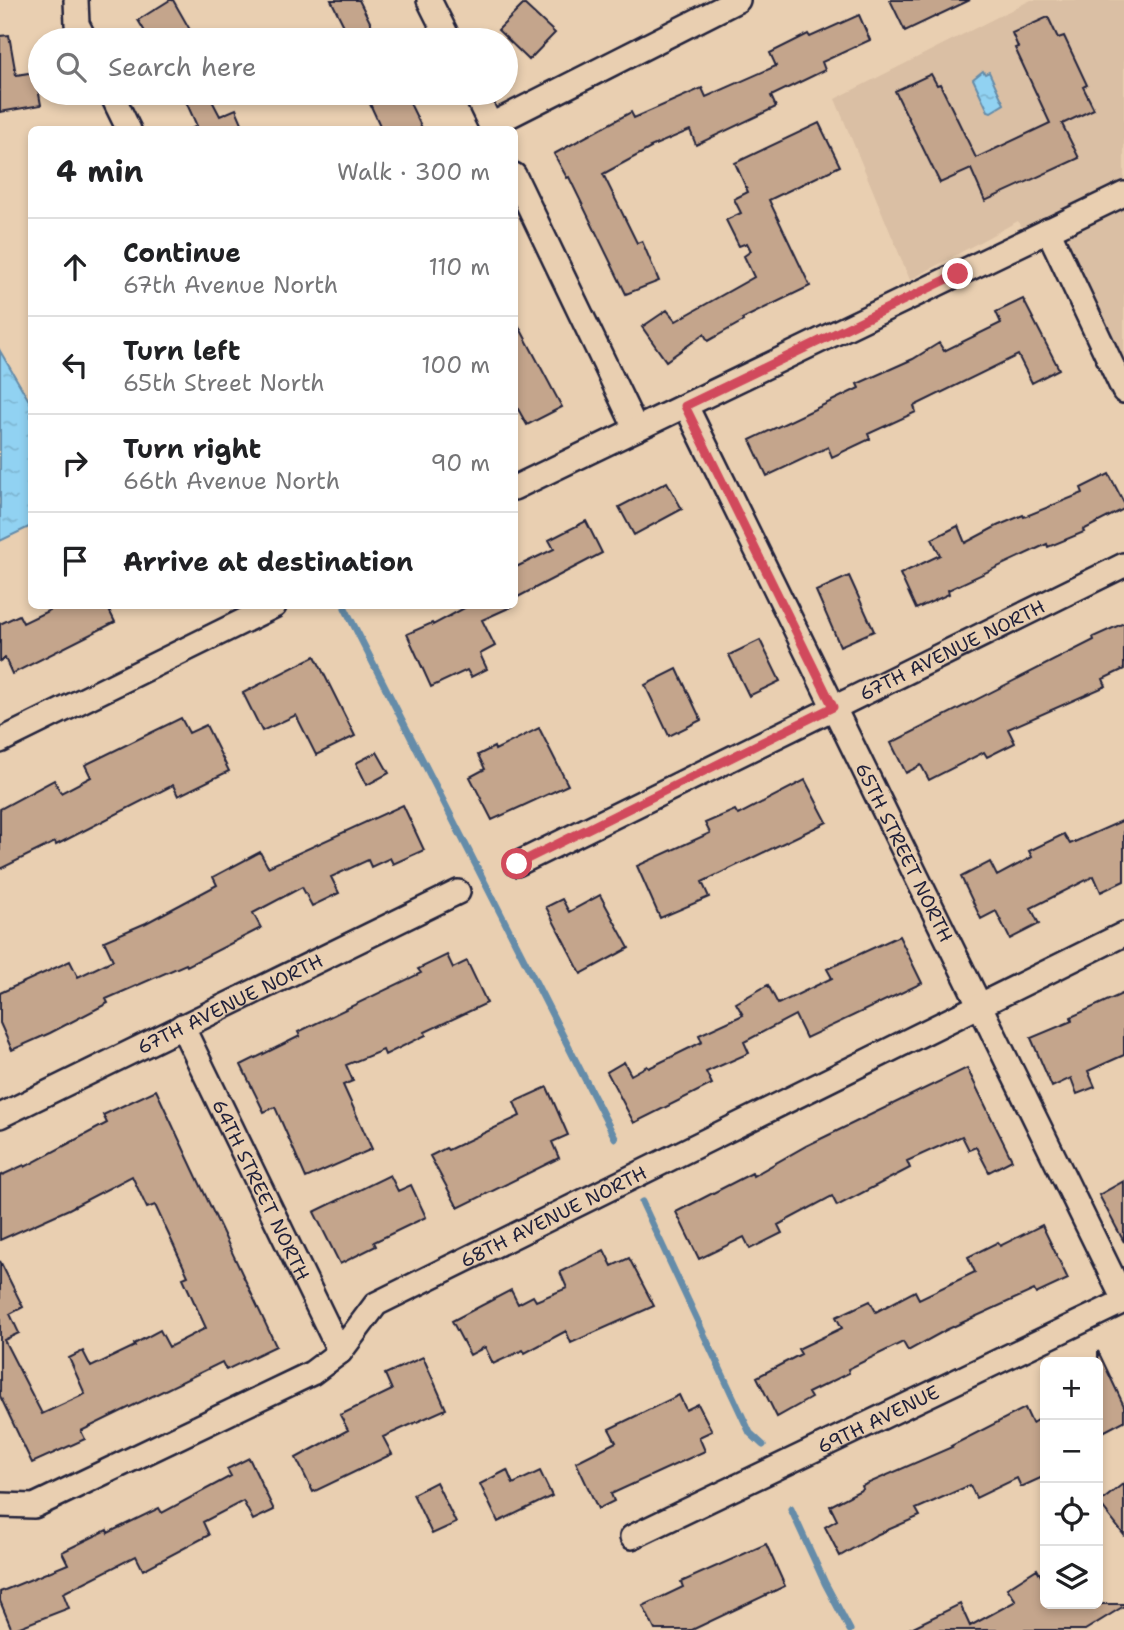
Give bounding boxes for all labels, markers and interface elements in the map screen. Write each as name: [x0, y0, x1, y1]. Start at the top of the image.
search box: [28, 28, 518, 105]
icon: search: [52, 48, 90, 86]
text: Search here: [108, 49, 257, 84]
text: 4 min: [56, 151, 143, 192]
text: Walk · 300 m: [337, 157, 490, 187]
text: Continue: [123, 235, 241, 270]
icon: ahead: [56, 248, 94, 286]
text: 110 m: [428, 252, 490, 282]
route end: [942, 258, 973, 289]
text: 67th Avenue North: [123, 270, 338, 300]
text: Turn left: [123, 333, 240, 368]
icon: left: [56, 346, 94, 384]
text: 100 m: [421, 350, 490, 380]
text: 65th Street North: [123, 368, 325, 398]
text: Turn right: [123, 431, 261, 466]
icon: right: [56, 444, 94, 482]
text: 90 m: [430, 448, 490, 478]
text: 66th Avenue North: [123, 466, 340, 496]
icon: arrive: [56, 542, 94, 580]
text: Arrive at destination: [123, 544, 413, 579]
street label: 67TH AVENUE NORTH: [855, 594, 1049, 706]
street label: 65TH STREET NORTH: [850, 759, 959, 946]
route start: [501, 848, 532, 879]
street label: 67TH AVENUE NORTH: [133, 948, 327, 1060]
street label: 64TH STREET NORTH: [206, 1095, 315, 1285]
street label: 68TH AVENUE NORTH: [456, 1160, 651, 1273]
map controls: [1040, 1357, 1103, 1609]
button: +: [1040, 1357, 1103, 1420]
street label: 69TH AVENUE: [813, 1379, 943, 1459]
button: −: [1040, 1420, 1103, 1483]
button: locate: [1040, 1483, 1103, 1546]
button: layers: [1040, 1546, 1103, 1609]

